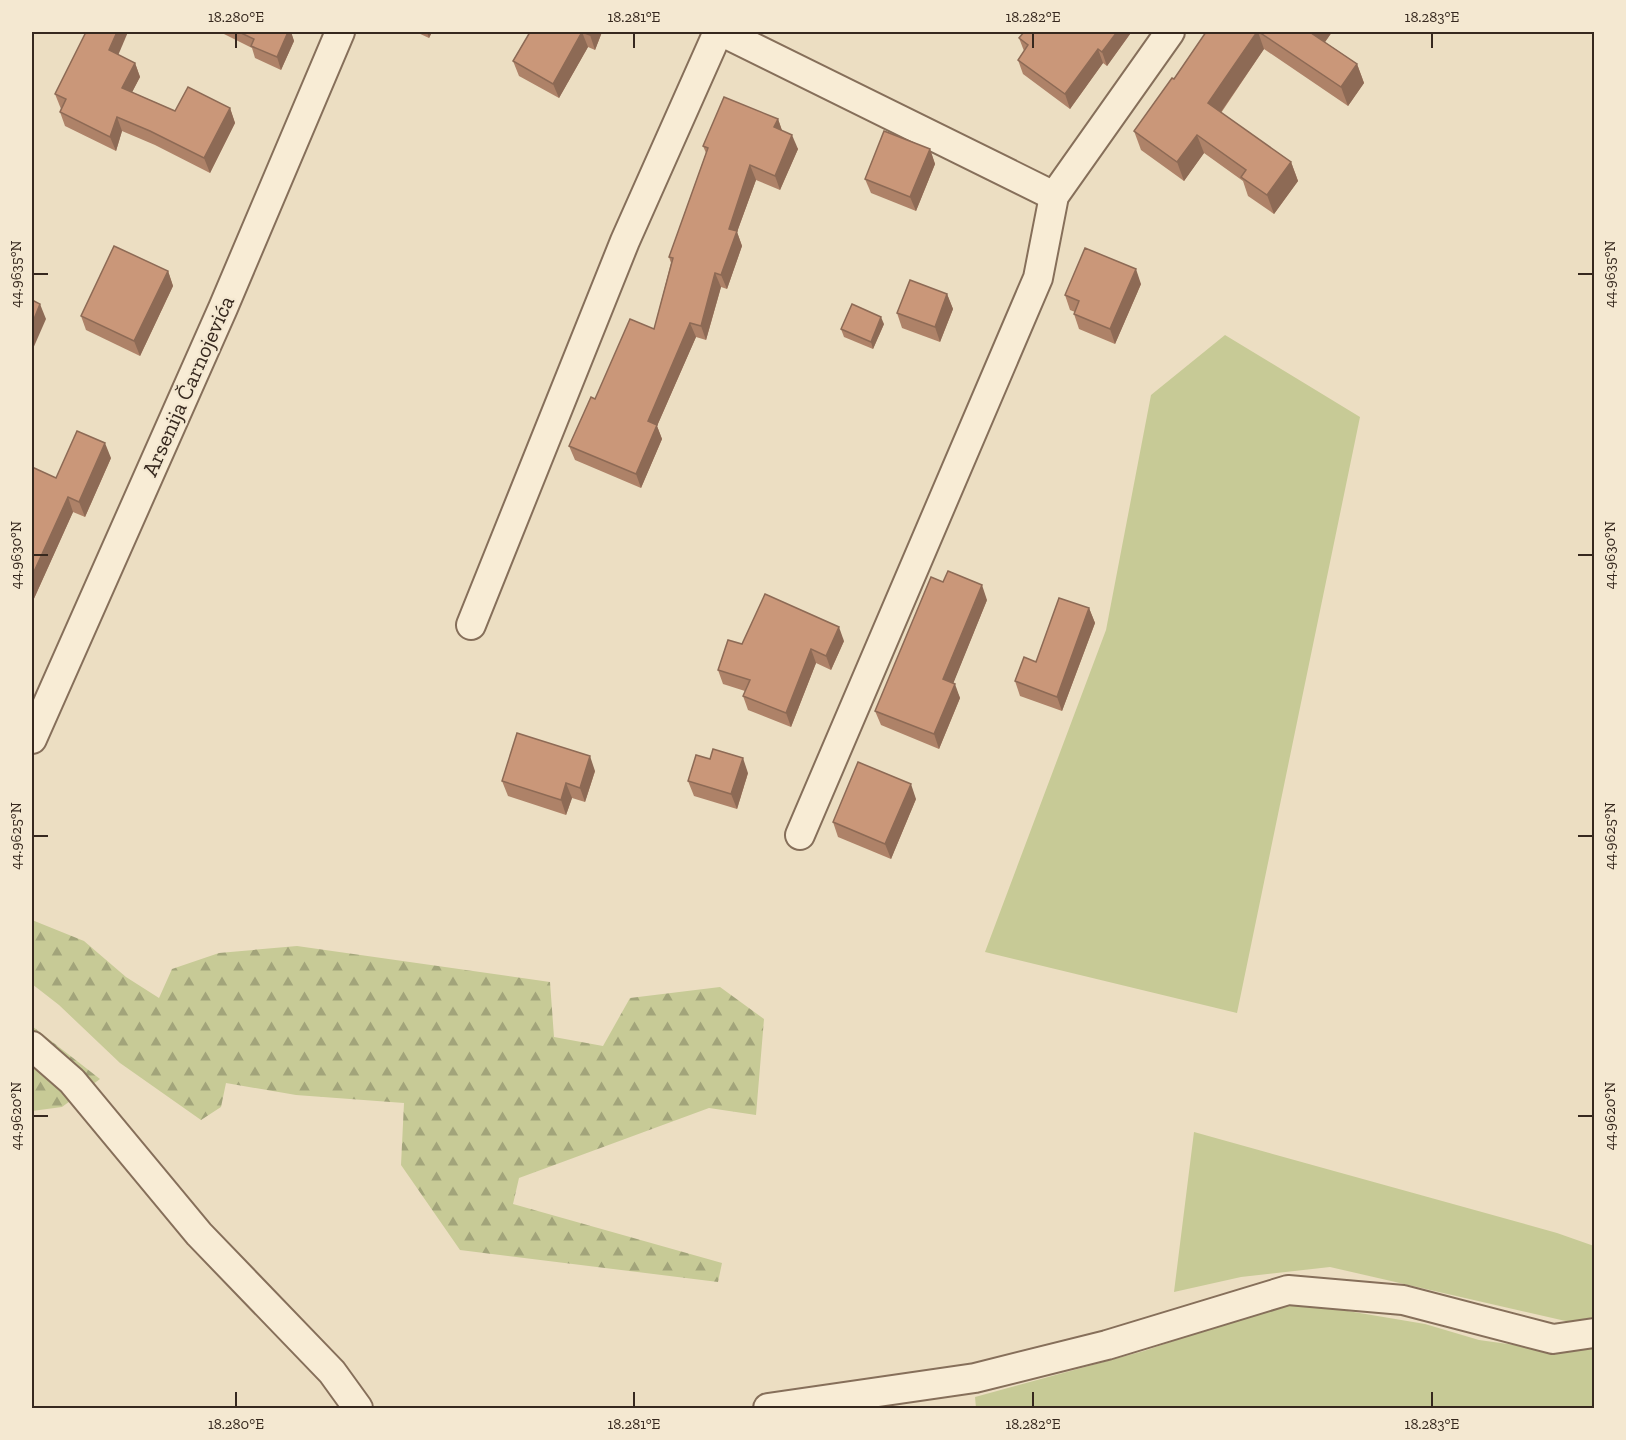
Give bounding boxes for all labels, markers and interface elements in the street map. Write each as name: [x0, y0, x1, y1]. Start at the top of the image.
text: 18.280°E: [208, 8, 264, 26]
text: 18.281°E: [608, 8, 661, 26]
text: 18.282°E: [1005, 8, 1061, 26]
text: 18.283°E: [1405, 8, 1460, 26]
text: 44.9635°N: [7, 240, 25, 308]
text: 44.9635°N: [1601, 240, 1619, 308]
street label: Arsenija Čarnojevića: [136, 291, 240, 481]
text: 44.9630°N: [7, 521, 25, 589]
text: 44.9630°N: [1601, 521, 1619, 589]
text: 44.9625°N: [7, 802, 25, 870]
text: 44.9625°N: [1601, 802, 1619, 870]
text: 44.9620°N: [7, 1082, 25, 1150]
text: 44.9620°N: [1601, 1082, 1619, 1150]
text: 18.280°E: [208, 1415, 264, 1433]
text: 18.281°E: [608, 1415, 661, 1433]
text: 18.282°E: [1005, 1415, 1061, 1433]
text: 18.283°E: [1405, 1415, 1460, 1433]

